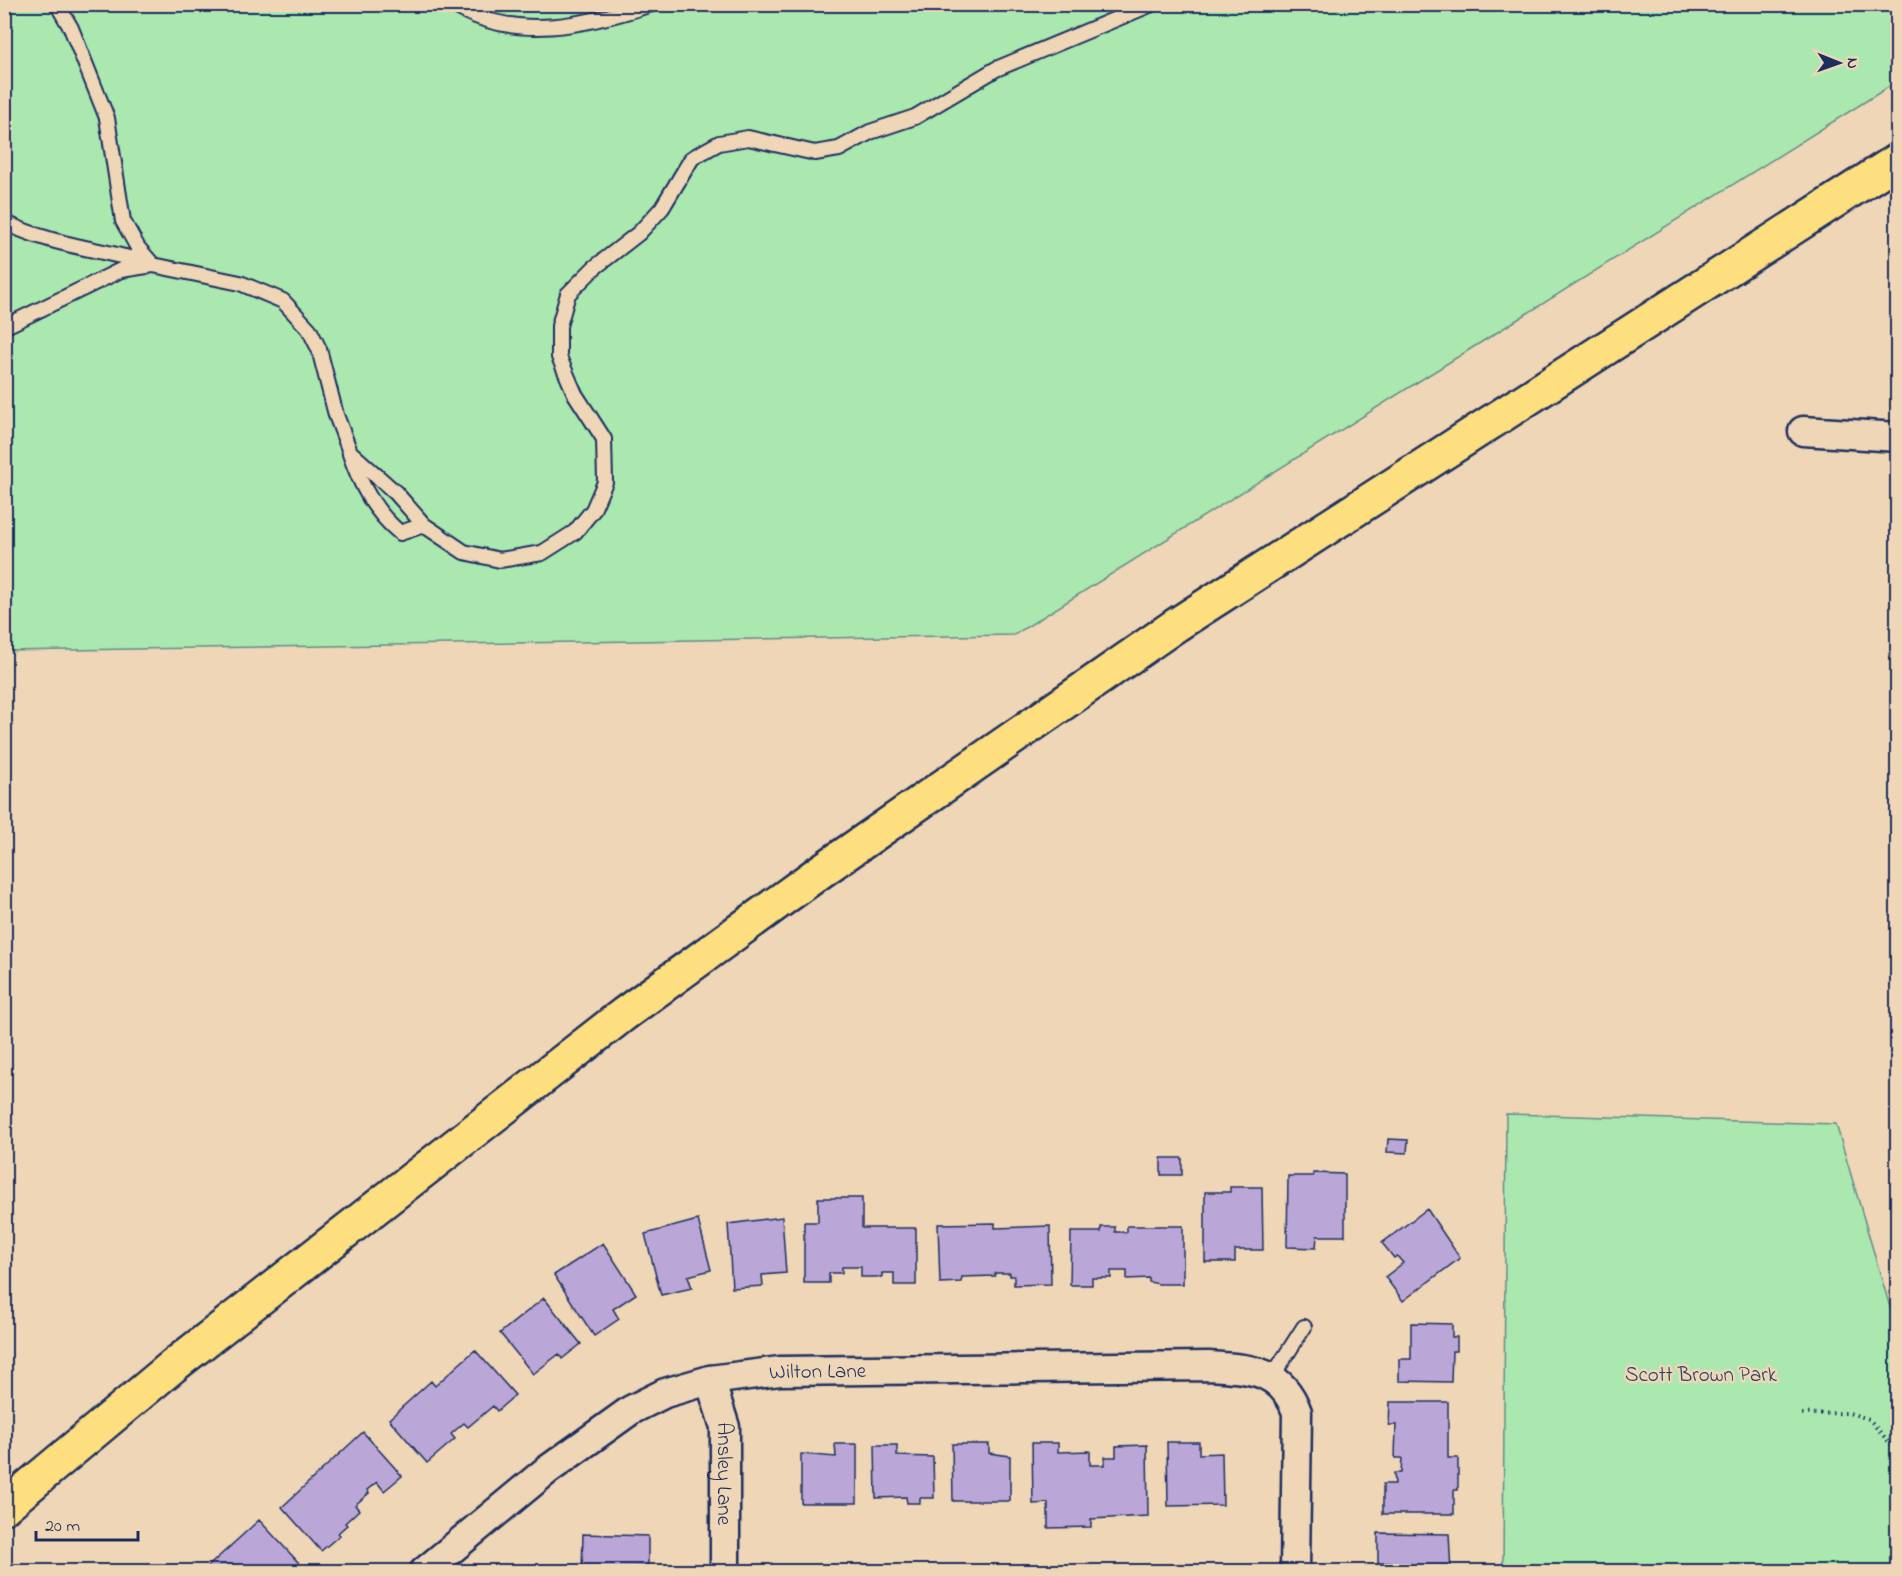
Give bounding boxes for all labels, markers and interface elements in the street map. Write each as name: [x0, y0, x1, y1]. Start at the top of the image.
north arrow: [1809, 33, 1869, 93]
text: N: [1840, 58, 1864, 69]
street label: Wilton Lane: [767, 1357, 867, 1389]
park label: Scott Brown Park: [1625, 1361, 1778, 1391]
street label: Ansley Lane: [706, 1422, 738, 1526]
scale bar: [36, 1504, 138, 1542]
text: 20 m: [45, 1514, 80, 1540]

